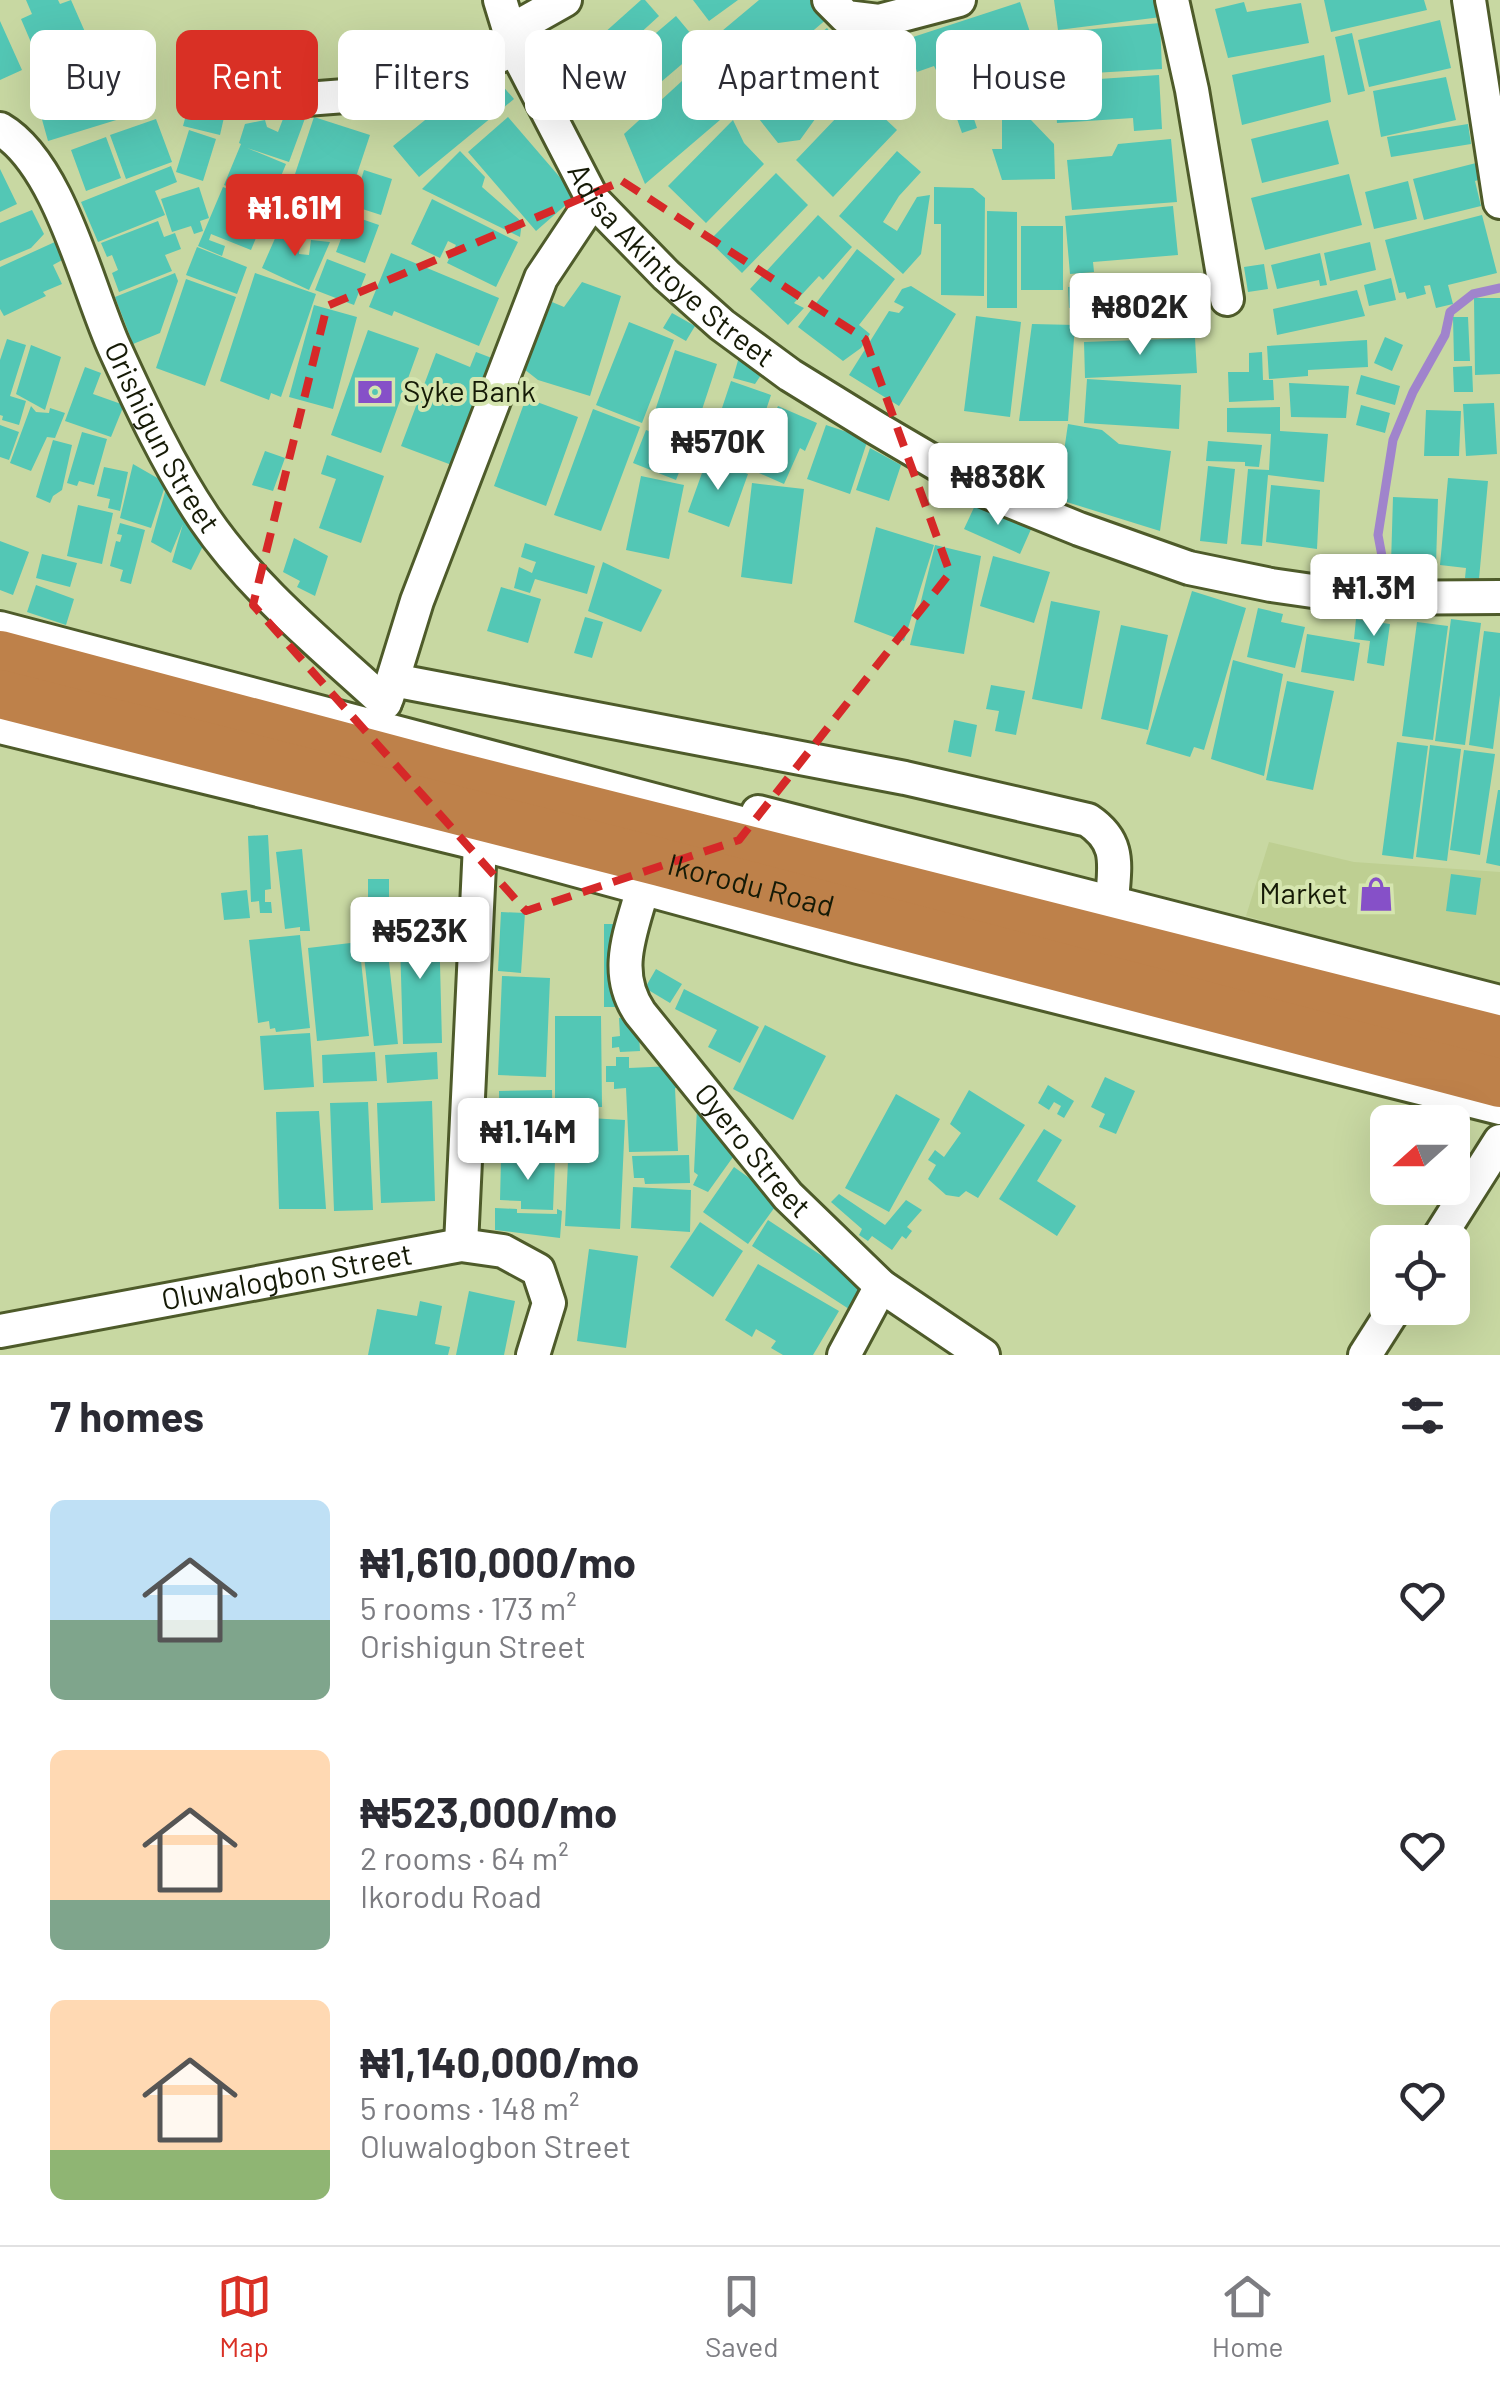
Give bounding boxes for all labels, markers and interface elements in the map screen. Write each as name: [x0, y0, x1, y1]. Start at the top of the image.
chip: Buy: [30, 30, 156, 120]
chip: Rent: [176, 30, 318, 120]
chip: Filters: [338, 30, 505, 120]
chip: New: [525, 30, 662, 120]
chip: Apartment: [682, 30, 916, 120]
chip: House: [936, 30, 1102, 120]
street label: Adisa Akintoye Street: [561, 157, 782, 374]
pin: ₦1.61M: [214, 174, 376, 259]
text: ₦1.61M: [248, 187, 342, 225]
pin: ₦802K: [1070, 273, 1210, 358]
text: ₦802K: [1092, 286, 1188, 324]
street label: Orishigun Street: [98, 335, 229, 539]
place label: Syke Bank: [403, 372, 536, 408]
bank icon: Syke Bank: [356, 373, 394, 411]
pin: ₦570K: [648, 408, 788, 493]
text: ₦570K: [671, 421, 765, 459]
pin: ₦838K: [928, 443, 1068, 528]
text: ₦838K: [950, 456, 1046, 494]
pin: ₦1.3M: [1304, 554, 1444, 639]
text: ₦1.3M: [1332, 567, 1416, 605]
street label: Ikorodu Road: [664, 845, 838, 923]
place label: Market: [1259, 874, 1348, 910]
shop icon: Market: [1357, 875, 1395, 913]
pin: ₦523K: [350, 897, 490, 982]
text: ₦523K: [372, 910, 468, 948]
street label: Oyero Street: [688, 1075, 819, 1224]
pin: ₦1.14M: [447, 1098, 609, 1183]
north arrow: [1370, 1105, 1470, 1205]
map controls: [1370, 1105, 1470, 1325]
text: ₦1.14M: [480, 1111, 576, 1149]
button: locate: [1370, 1225, 1470, 1325]
street label: Oluwalogbon Street: [158, 1234, 415, 1316]
icon: filters: [1395, 1388, 1450, 1443]
text: 7 homes: [50, 1390, 204, 1440]
text: ₦1,610,000/mo: [360, 1536, 636, 1586]
icon: home: [130, 1540, 250, 1660]
icon: heart: [1395, 1573, 1450, 1628]
text: 5 rooms · 173 m²: [360, 1588, 577, 1626]
text: Orishigun Street: [360, 1626, 586, 1664]
text: ₦523,000/mo: [360, 1786, 617, 1836]
icon: home: [130, 1790, 250, 1910]
icon: heart: [1395, 1823, 1450, 1878]
text: 2 rooms · 64 m²: [360, 1838, 569, 1876]
text: Ikorodu Road: [360, 1876, 542, 1914]
text: ₦1,140,000/mo: [360, 2036, 639, 2086]
icon: home: [130, 2040, 250, 2160]
icon: heart: [1395, 2073, 1450, 2128]
text: 5 rooms · 148 m²: [360, 2088, 579, 2126]
text: Oluwalogbon Street: [360, 2126, 631, 2164]
tab: Map: [217, 2269, 272, 2363]
tab: Saved: [705, 2269, 779, 2363]
tab: Home: [1212, 2269, 1283, 2363]

